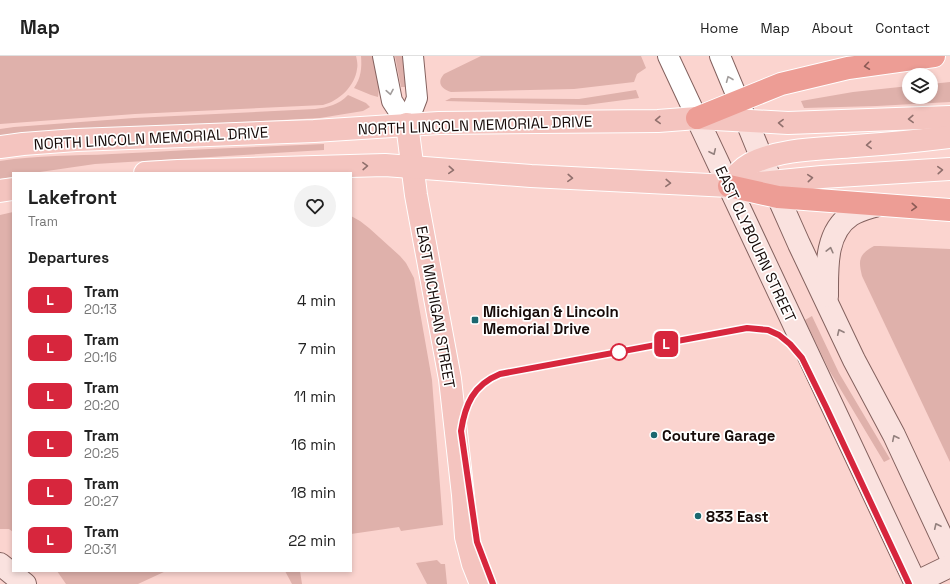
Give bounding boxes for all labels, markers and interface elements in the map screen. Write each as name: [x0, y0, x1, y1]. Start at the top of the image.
text: Map: [20, 15, 60, 40]
text: Home: [700, 19, 738, 37]
text: Map: [760, 19, 790, 37]
text: About: [812, 19, 853, 37]
text: Contact: [875, 19, 930, 37]
one-way arrow: [864, 61, 870, 70]
map controls: [902, 68, 938, 104]
button: layers: [902, 68, 938, 104]
one-way arrow: [726, 75, 734, 83]
one-way arrow: [385, 89, 394, 95]
street label: NORTH LINCOLN MEMORIAL DRIVE: [357, 111, 593, 139]
one-way arrow: [908, 115, 914, 123]
one-way arrow: [655, 116, 661, 125]
one-way arrow: [778, 119, 784, 127]
street label: NORTH LINCOLN MEMORIAL DRIVE: [33, 122, 269, 154]
one-way arrow: [866, 141, 872, 150]
one-way arrow: [708, 148, 716, 155]
one-way arrow: [362, 161, 368, 170]
street label: EAST CLYBOURN STREET: [711, 163, 801, 325]
one-way arrow: [937, 165, 943, 174]
one-way arrow: [448, 166, 454, 175]
one-way arrow: [567, 174, 573, 183]
one-way arrow: [807, 174, 813, 183]
one-way arrow: [665, 179, 671, 188]
text: Lakefront: [28, 185, 117, 210]
button: heart: [294, 185, 336, 227]
one-way arrow: [911, 203, 917, 212]
text: Tram: [28, 213, 58, 230]
street label: EAST MICHIGAN STREET: [412, 224, 460, 390]
one-way arrow: [825, 247, 834, 254]
text: Departures: [28, 248, 109, 267]
text: Tram: [84, 282, 119, 301]
text: L: [46, 291, 54, 309]
text: 4 min: [297, 291, 336, 310]
text: 20:13: [84, 301, 117, 318]
place label: Michigan & Lincoln Memorial Drive: [483, 302, 619, 338]
marker: Michigan & Lincoln Memorial Drive: [470, 315, 480, 325]
one-way arrow: [837, 328, 845, 336]
text: Tram: [84, 330, 119, 349]
line badge: L: [653, 331, 679, 357]
text: L: [662, 335, 670, 353]
text: L: [46, 339, 54, 357]
text: 7 min: [298, 339, 336, 358]
unlabelled marker: [610, 343, 628, 361]
text: 20:16: [84, 349, 117, 366]
text: Tram: [84, 378, 119, 397]
text: L: [46, 387, 54, 405]
text: 11 min: [294, 387, 336, 406]
text: 20:20: [84, 397, 120, 414]
text: Tram: [84, 426, 119, 445]
place label: Couture Garage: [662, 426, 776, 445]
marker: Couture Garage: [649, 430, 659, 440]
one-way arrow: [892, 434, 900, 442]
text: L: [46, 435, 54, 453]
text: 16 min: [291, 435, 336, 454]
text: 20:25: [84, 445, 119, 462]
text: Tram: [84, 474, 119, 493]
text: L: [46, 483, 54, 501]
text: 18 min: [291, 483, 336, 502]
text: 20:27: [84, 493, 119, 510]
place label: 833 East: [706, 507, 769, 526]
marker: 833 East: [693, 511, 703, 521]
text: Tram: [84, 522, 119, 541]
one-way arrow: [934, 523, 942, 530]
text: L: [46, 531, 54, 549]
text: 22 min: [288, 531, 336, 550]
text: 20:31: [84, 541, 117, 558]

